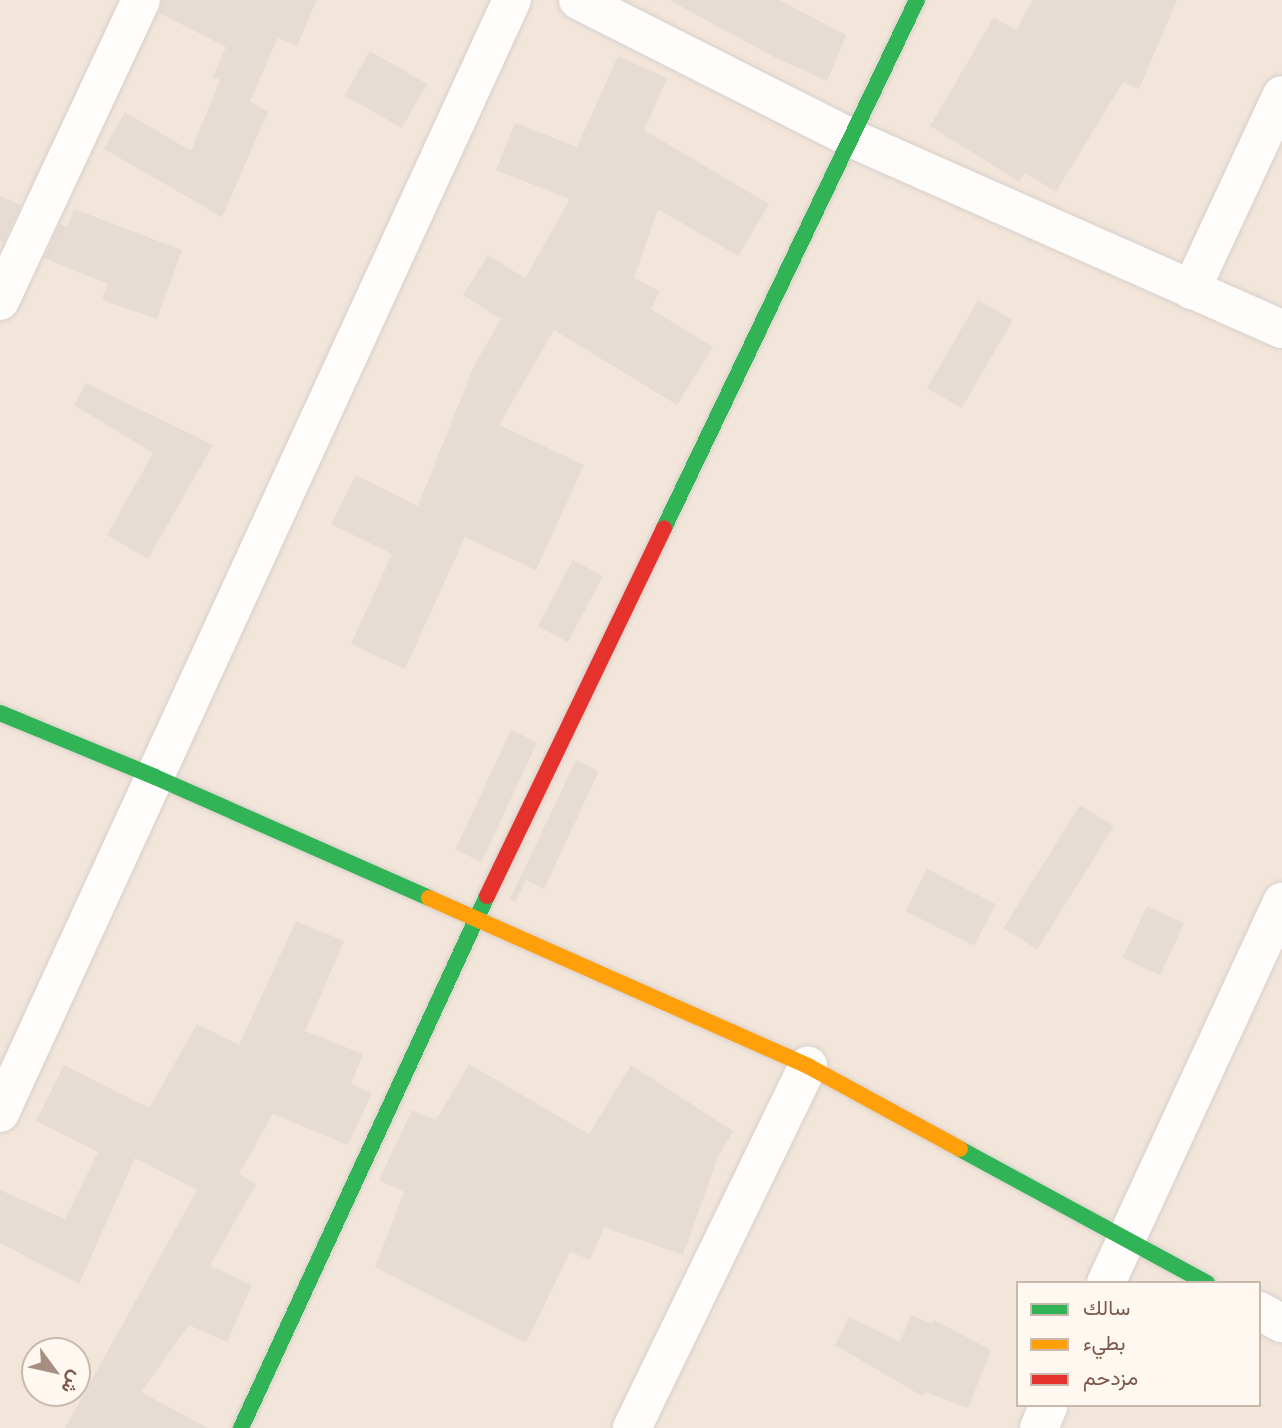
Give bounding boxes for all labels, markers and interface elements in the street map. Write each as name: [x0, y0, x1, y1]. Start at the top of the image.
legend: [1016, 1281, 1261, 1407]
text: سالك: [1083, 1295, 1130, 1320]
text: بطيء: [1083, 1330, 1126, 1355]
north arrow: [21, 1337, 91, 1407]
text: مزدحم: [1083, 1365, 1138, 1390]
text: ش: [56, 1367, 88, 1398]

